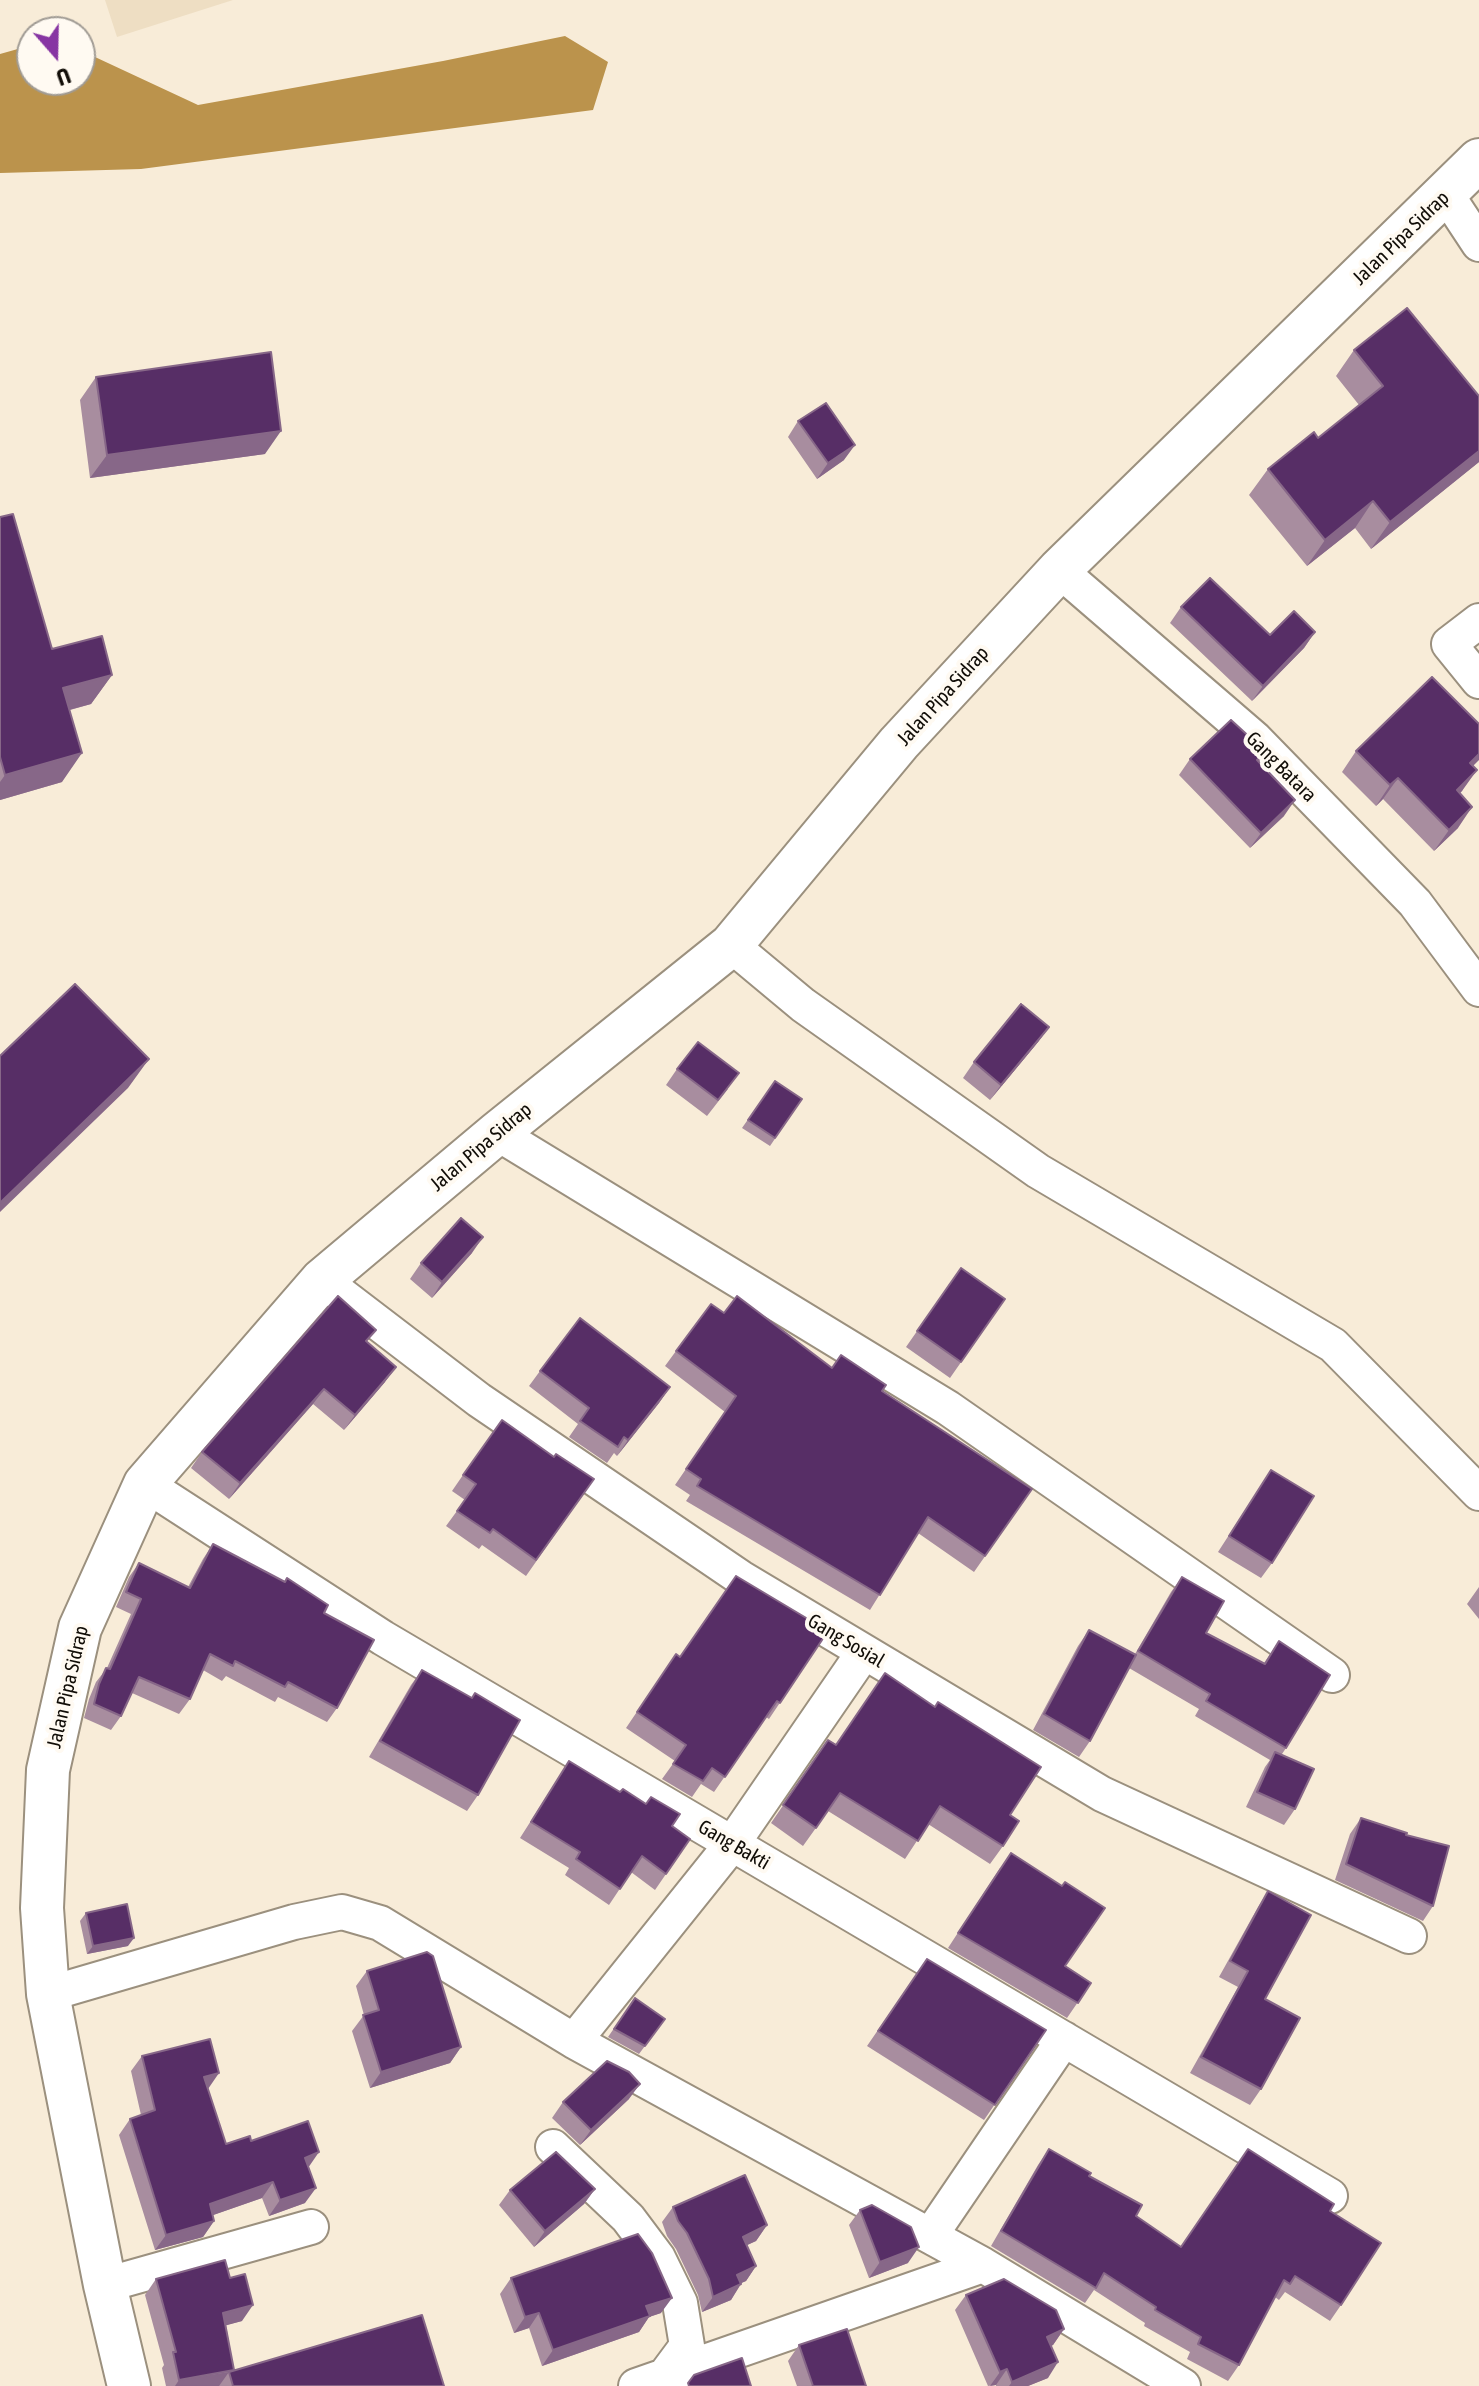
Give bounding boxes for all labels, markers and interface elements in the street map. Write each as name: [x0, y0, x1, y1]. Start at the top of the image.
north arrow: [16, 16, 96, 96]
text: U: [53, 62, 74, 91]
street label: Jalan Pipa Sidrap: [1348, 186, 1454, 290]
street label: Jalan Pipa Sidrap: [892, 642, 994, 750]
street label: Gang Batara: [1241, 727, 1321, 807]
street label: Jalan Pipa Sidrap: [425, 1098, 537, 1196]
street label: Gang Sosial: [803, 1609, 889, 1673]
street label: Jalan Pipa Sidrap: [42, 1623, 94, 1751]
street label: Gang Bakti: [694, 1815, 774, 1875]

